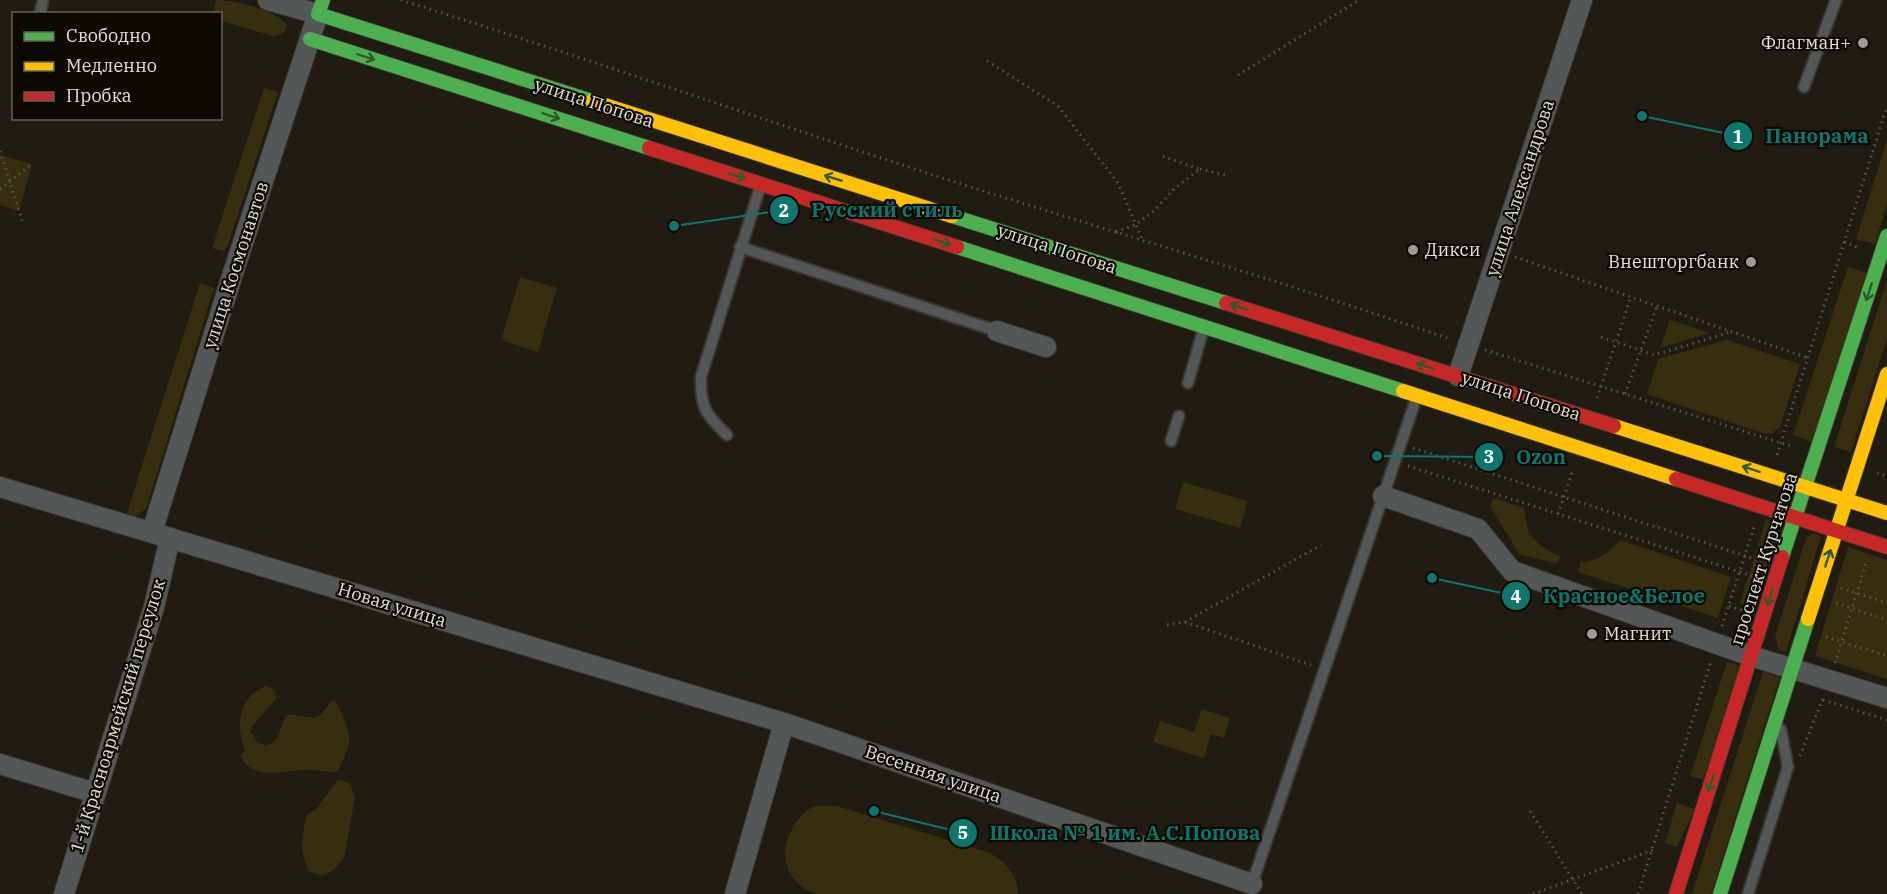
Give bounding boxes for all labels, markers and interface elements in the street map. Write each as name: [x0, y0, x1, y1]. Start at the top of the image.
legend: [12, 12, 222, 120]
text: Свободно: [66, 24, 151, 47]
place label: Флагман+: [1761, 31, 1851, 54]
marker: Флагман+: [1856, 36, 1870, 50]
one-way arrow: [356, 52, 375, 63]
text: Медленно: [66, 54, 157, 77]
street label: улица Попова: [532, 72, 657, 133]
text: Пробка: [66, 84, 132, 107]
street label: улица Александрова: [1480, 97, 1559, 279]
one-way arrow: [541, 112, 560, 123]
callout: Панорама: [1723, 117, 1881, 155]
text: Панорама: [1765, 122, 1869, 149]
text: 1: [1733, 125, 1744, 148]
one-way arrow: [727, 171, 746, 182]
one-way arrow: [824, 172, 843, 183]
street label: улица Космонавтов: [198, 179, 273, 351]
callout: Русский стиль: [769, 191, 974, 229]
text: Русский стиль: [811, 196, 963, 223]
text: 2: [779, 199, 789, 222]
street label: улица Попова: [995, 218, 1120, 279]
one-way arrow: [932, 238, 951, 249]
place label: Дикси: [1425, 238, 1481, 261]
marker: Дикси: [1406, 243, 1420, 257]
place label: Внешторгбанк: [1608, 250, 1740, 273]
marker: Внешторгбанк: [1744, 255, 1758, 269]
one-way arrow: [1863, 282, 1874, 301]
one-way arrow: [1230, 301, 1249, 312]
one-way arrow: [1416, 360, 1435, 371]
street label: улица Попова: [1459, 365, 1584, 426]
callout: Ozon: [1474, 438, 1578, 476]
text: Ozon: [1516, 443, 1566, 470]
text: 3: [1484, 445, 1494, 468]
one-way arrow: [1742, 463, 1761, 474]
street label: проспект Курчатова: [1725, 469, 1802, 648]
one-way arrow: [1823, 549, 1834, 568]
street label: 1-й Красноармейский переулок: [65, 576, 170, 855]
street label: Новая улица: [335, 577, 449, 632]
callout: Красное&Белое: [1501, 577, 1718, 615]
text: Красное&Белое: [1543, 582, 1705, 609]
text: 4: [1511, 585, 1522, 608]
one-way arrow: [1764, 587, 1775, 606]
place label: Магнит: [1604, 622, 1671, 645]
marker: Магнит: [1585, 627, 1599, 641]
street label: Весенняя улица: [862, 739, 1004, 808]
one-way arrow: [1705, 773, 1716, 792]
callout: Школа № 1 им. А.С.Попова: [948, 814, 1273, 852]
text: Школа № 1 им. А.С.Попова: [989, 819, 1261, 846]
text: 5: [958, 821, 968, 844]

